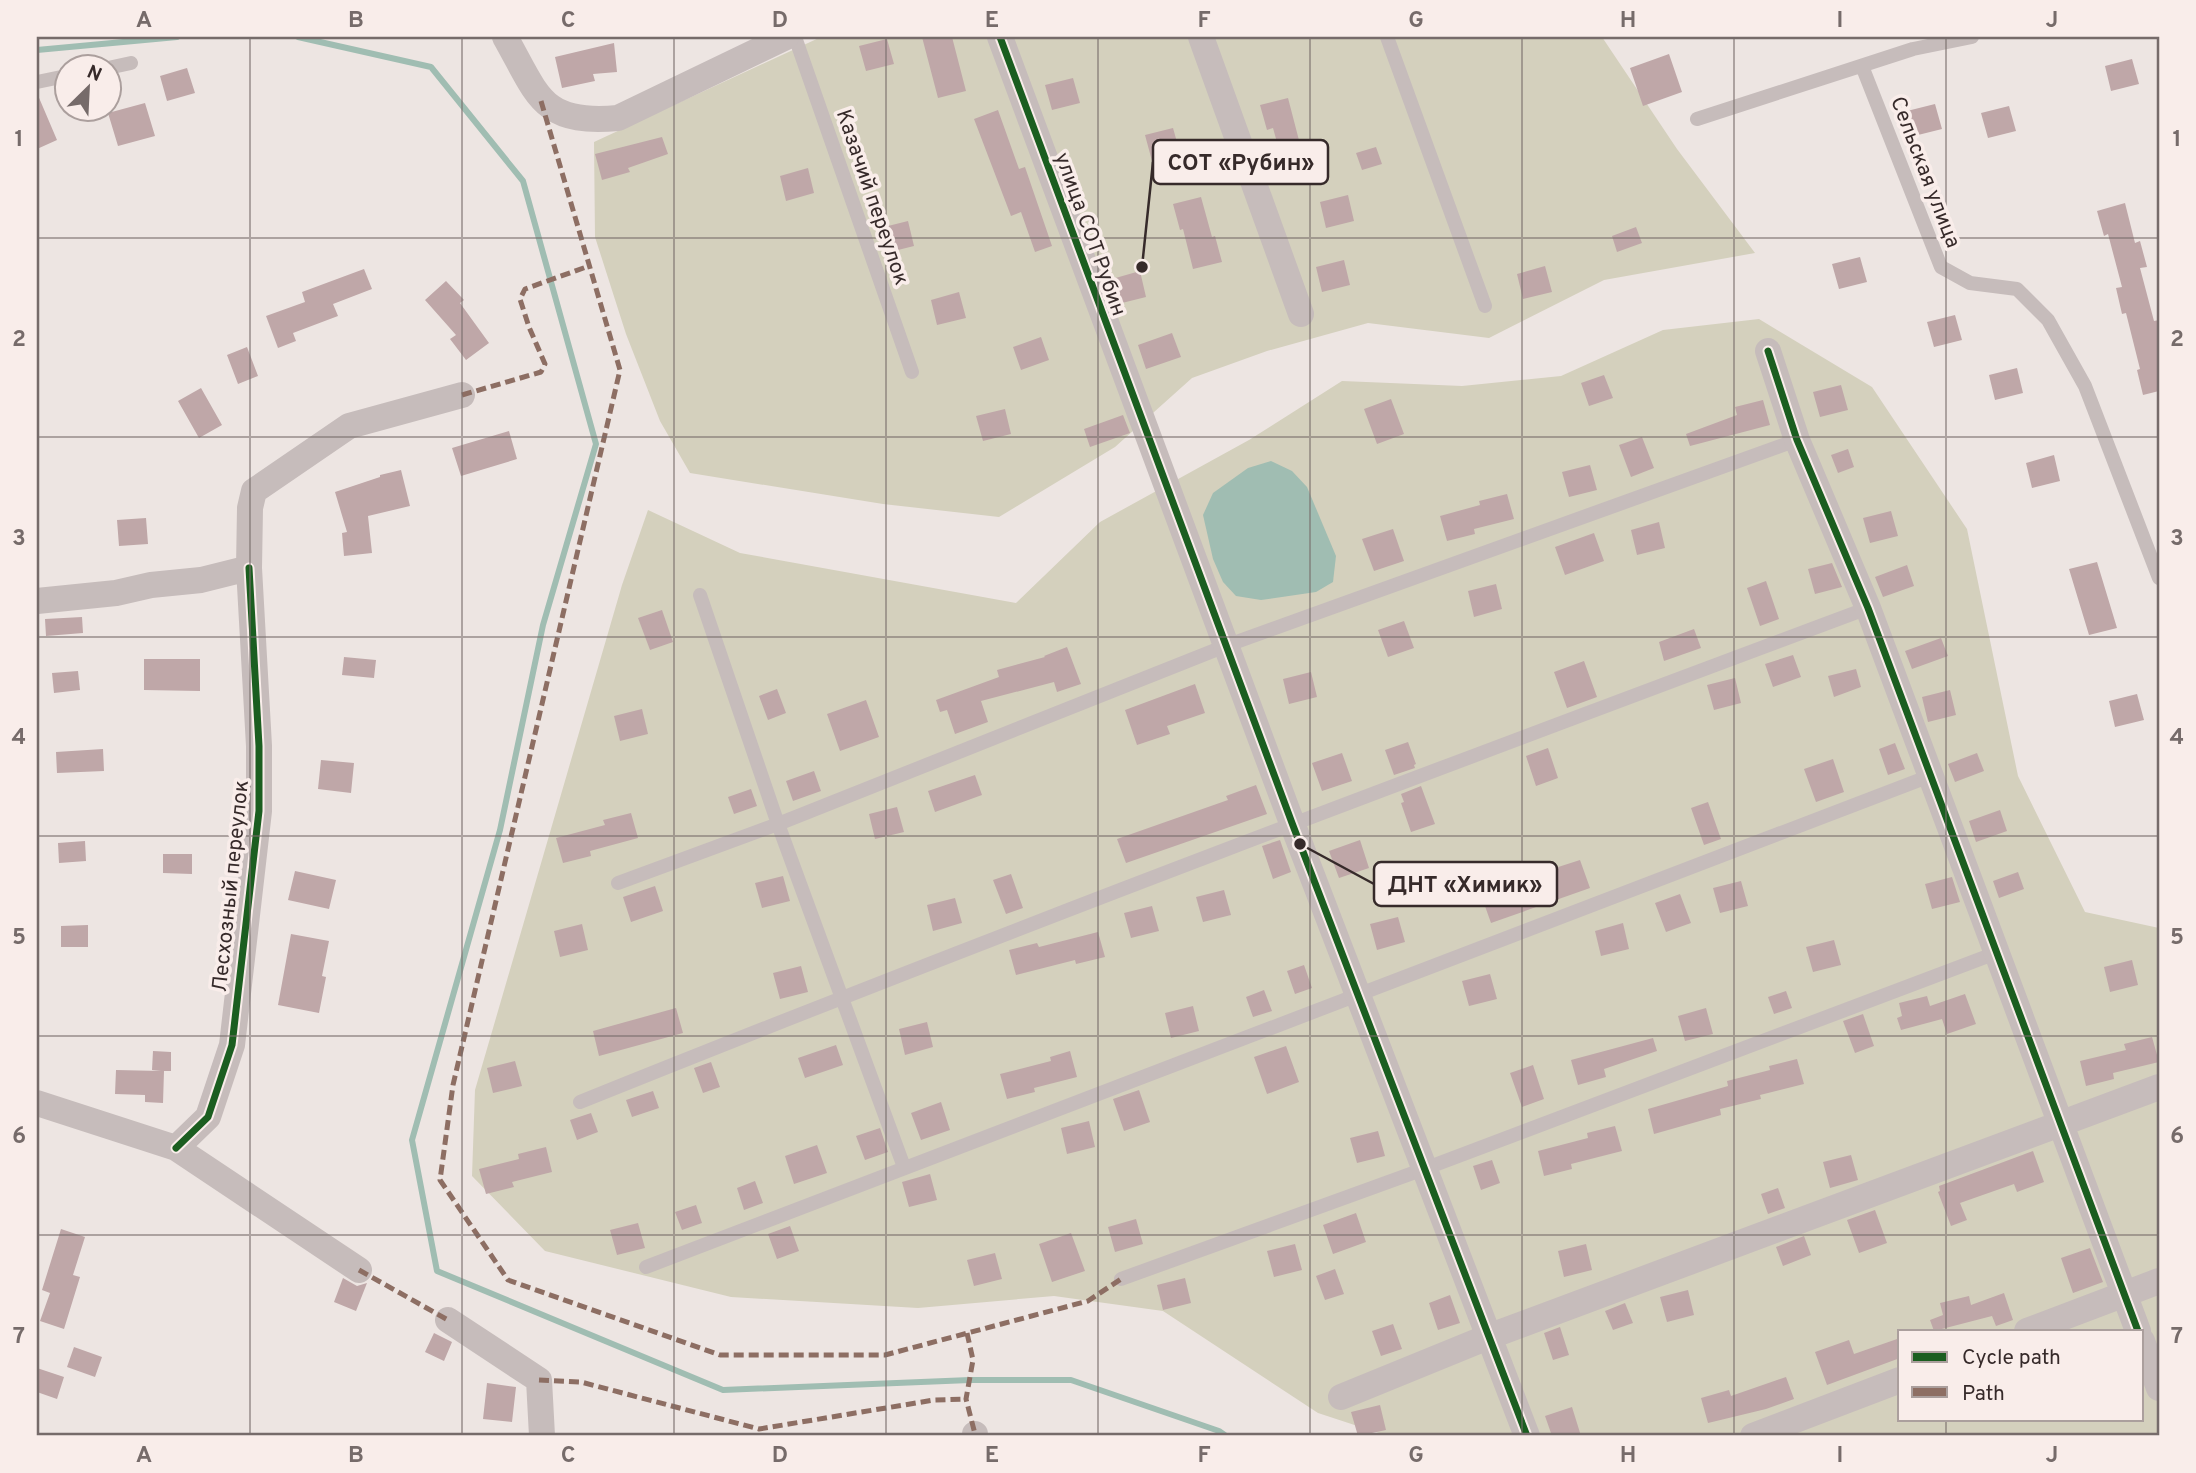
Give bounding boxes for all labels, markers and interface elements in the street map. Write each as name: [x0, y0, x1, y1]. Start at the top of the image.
text: A: [136, 7, 152, 36]
text: B: [348, 7, 364, 36]
text: C: [561, 7, 575, 36]
text: D: [772, 7, 788, 36]
text: E: [985, 7, 999, 36]
text: F: [1197, 7, 1211, 36]
text: G: [1408, 7, 1424, 36]
text: H: [1620, 7, 1636, 36]
text: I: [1837, 7, 1843, 36]
text: J: [2046, 7, 2058, 36]
north arrow: [52, 52, 122, 122]
text: N: [83, 61, 105, 88]
street label: Сельская улица: [1883, 93, 1966, 252]
street label: Казачий переулок: [829, 106, 914, 289]
text: 1: [14, 126, 24, 155]
text: 1: [2172, 126, 2182, 155]
callout: СОТ «Рубин»: [1153, 140, 1328, 184]
street label: улица СОТ Рубин: [1048, 149, 1132, 320]
text: СОТ «Рубин»: [1168, 150, 1315, 179]
text: 2: [12, 326, 26, 355]
text: 2: [2170, 326, 2184, 355]
text: 3: [12, 525, 26, 554]
text: 3: [2170, 525, 2184, 554]
text: 4: [12, 724, 26, 753]
text: 4: [2170, 724, 2184, 753]
street label: Лесхозный переулок: [207, 779, 256, 993]
callout: ДНТ «Химик»: [1374, 862, 1557, 906]
text: ДНТ «Химик»: [1388, 872, 1543, 901]
text: 5: [12, 924, 26, 953]
text: 5: [2170, 924, 2184, 953]
text: 6: [12, 1123, 26, 1152]
text: 6: [2170, 1123, 2184, 1152]
text: 7: [13, 1323, 25, 1352]
text: 7: [2171, 1323, 2183, 1352]
legend: [1898, 1330, 2144, 1420]
text: Cycle path: [1962, 1345, 2061, 1372]
text: Path: [1962, 1381, 2005, 1408]
text: A: [136, 1442, 152, 1471]
text: B: [348, 1442, 364, 1471]
text: C: [561, 1442, 575, 1471]
text: D: [772, 1442, 788, 1471]
text: E: [985, 1442, 999, 1471]
text: F: [1197, 1442, 1211, 1471]
text: G: [1408, 1442, 1424, 1471]
text: H: [1620, 1442, 1636, 1471]
text: I: [1837, 1442, 1843, 1471]
text: J: [2046, 1442, 2058, 1471]

